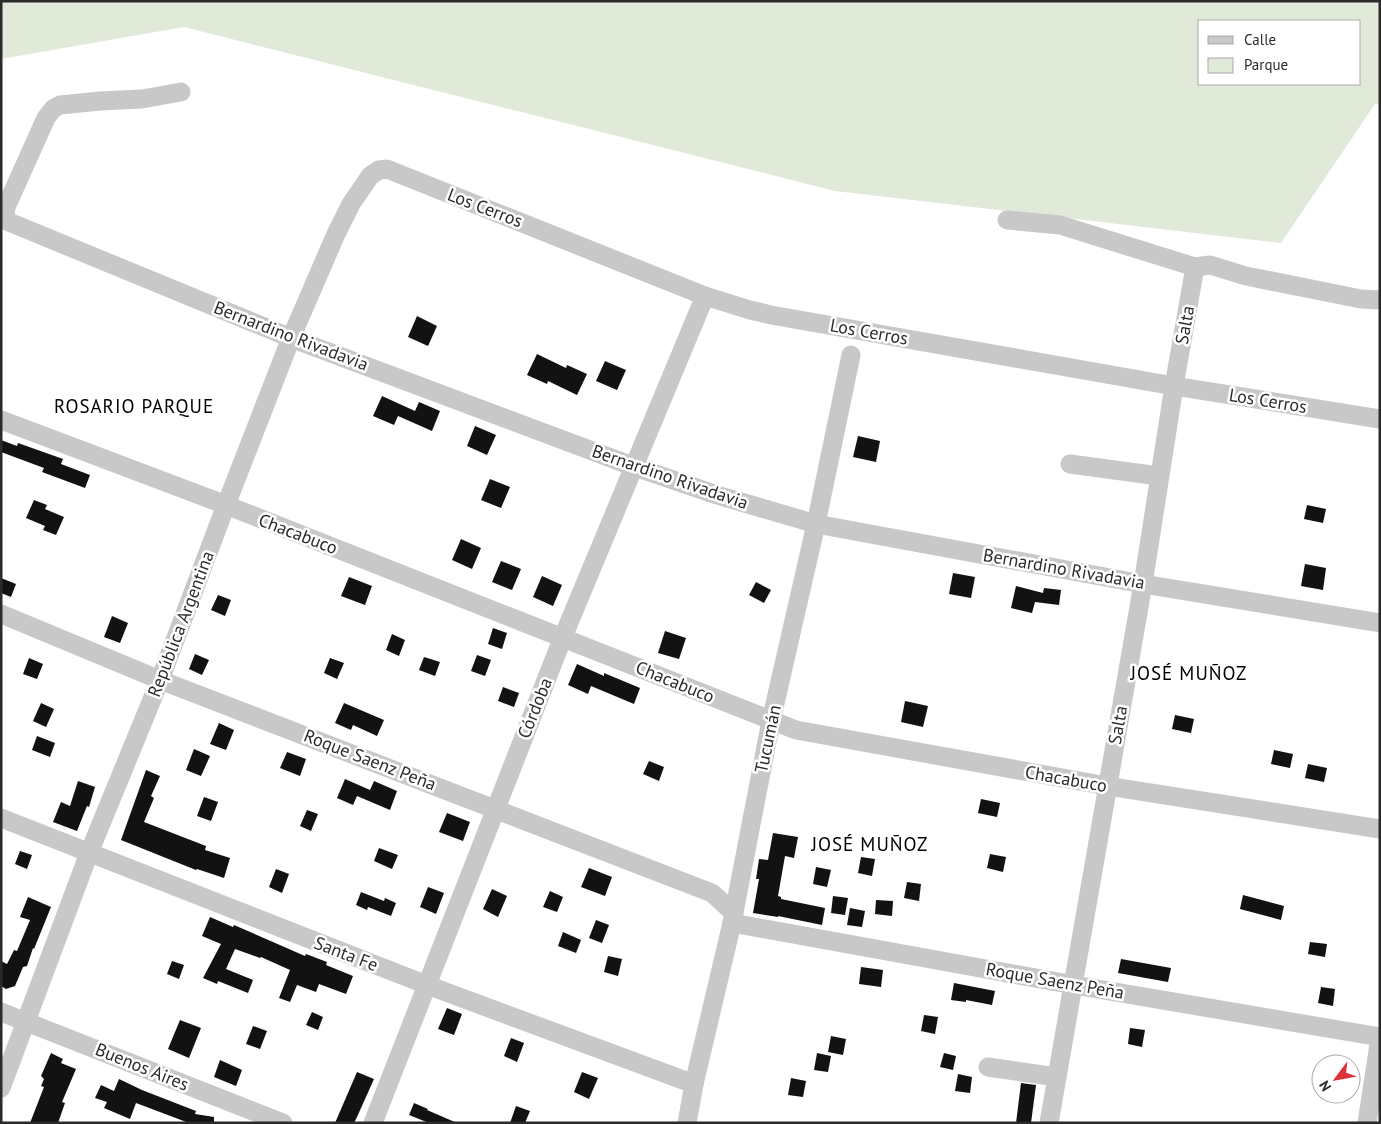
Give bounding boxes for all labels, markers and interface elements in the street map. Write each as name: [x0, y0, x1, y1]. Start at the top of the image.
legend: [1198, 20, 1361, 85]
text: Calle: [1244, 30, 1276, 49]
text: Parque: [1244, 55, 1288, 74]
street label: Los Cerros: [444, 183, 526, 232]
street label: Bernardino Rivadavia: [211, 295, 372, 376]
street label: Salta: [1170, 304, 1199, 346]
street label: Los Cerros: [828, 313, 910, 350]
street label: Los Cerros: [1227, 383, 1309, 418]
district label: ROSARIO PARQUE: [54, 394, 214, 418]
street label: Bernardino Rivadavia: [589, 439, 751, 514]
street label: Chacabuco: [255, 508, 341, 559]
street label: Bernardino Rivadavia: [982, 543, 1147, 594]
street label: República Argentina: [142, 548, 219, 700]
street label: Chacabuco: [632, 655, 718, 708]
district label: JOSÉ MUÑOZ: [1130, 661, 1247, 685]
street label: Córdoba: [512, 674, 557, 742]
street label: Tucumán: [749, 703, 786, 775]
street label: Salta: [1103, 704, 1132, 746]
street label: Roque Saenz Peña: [301, 724, 440, 795]
street label: Chacabuco: [1023, 760, 1109, 797]
district label: JOSÉ MUÑOZ: [811, 832, 928, 856]
street label: Santa Fe: [311, 931, 381, 976]
street label: Roque Saenz Peña: [984, 957, 1126, 1004]
street label: Buenos Aires: [92, 1037, 192, 1096]
north arrow: [1311, 1054, 1361, 1104]
text: N: [1315, 1077, 1335, 1095]

